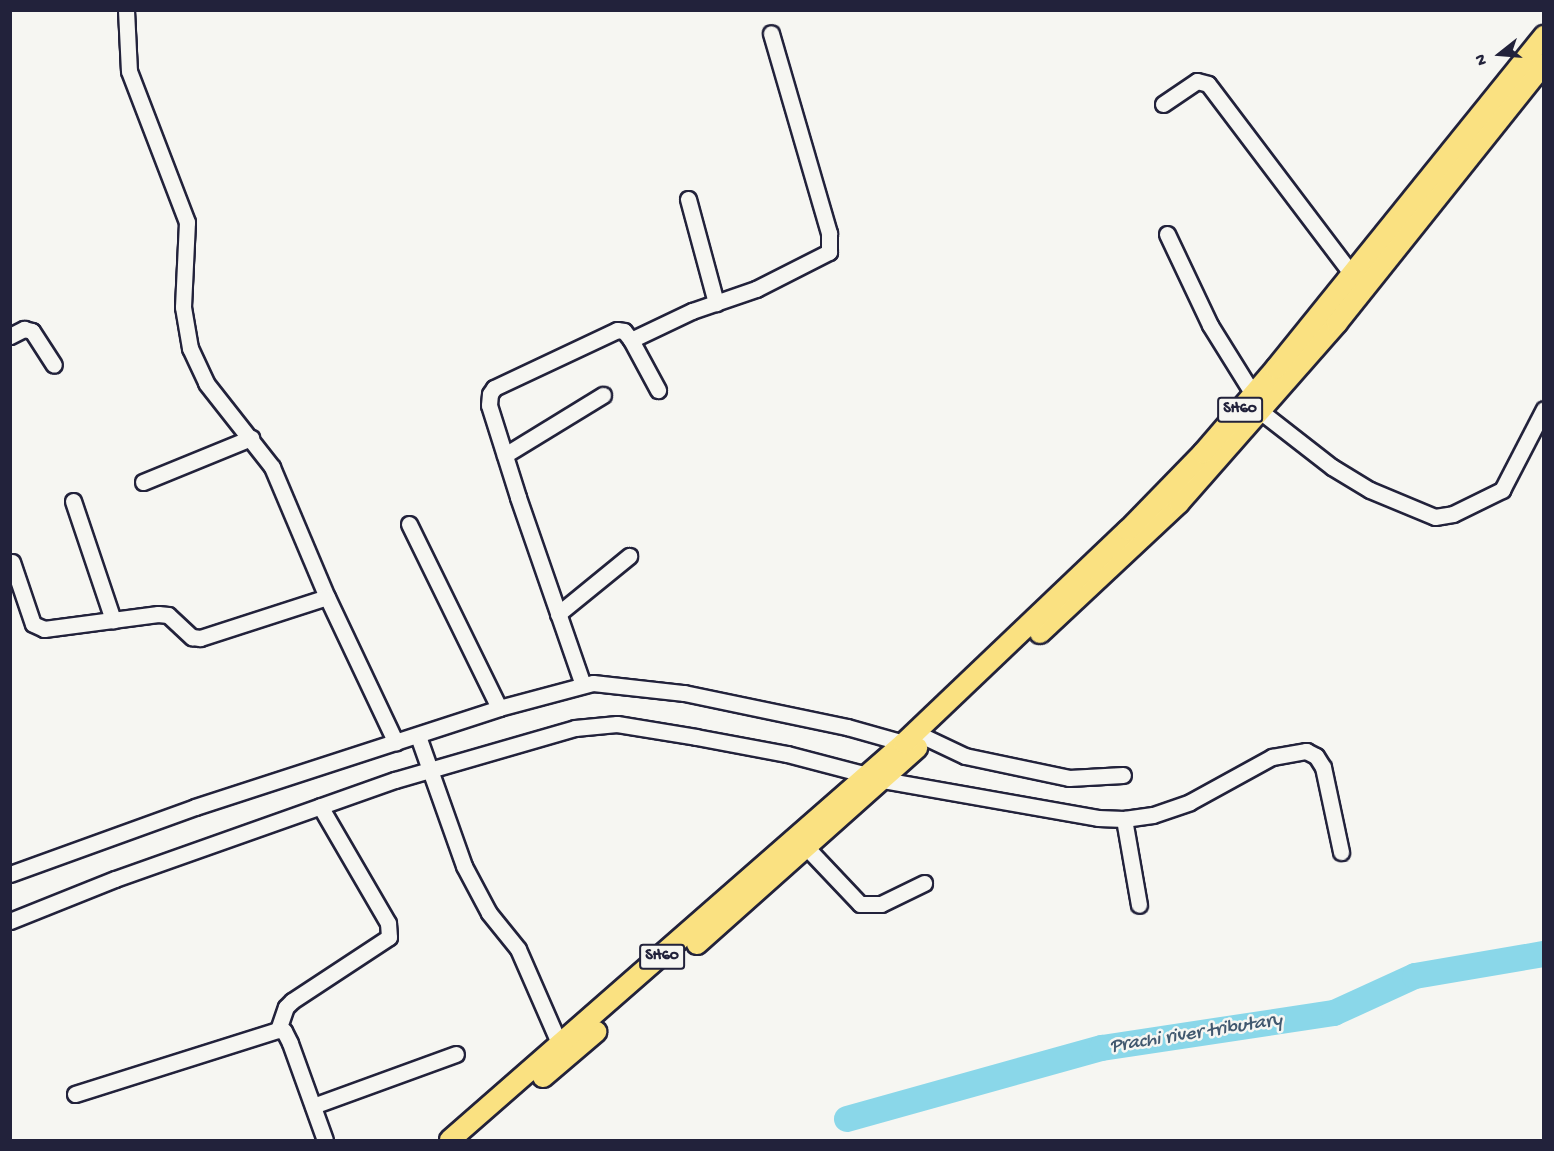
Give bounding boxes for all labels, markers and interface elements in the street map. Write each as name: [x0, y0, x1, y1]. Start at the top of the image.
north arrow: [1470, 24, 1530, 84]
text: N: [1472, 52, 1493, 67]
road number: SH60: [1216, 397, 1264, 423]
road number: SH60: [638, 944, 686, 970]
water label: Prachi river tributary: [1108, 1009, 1284, 1059]

